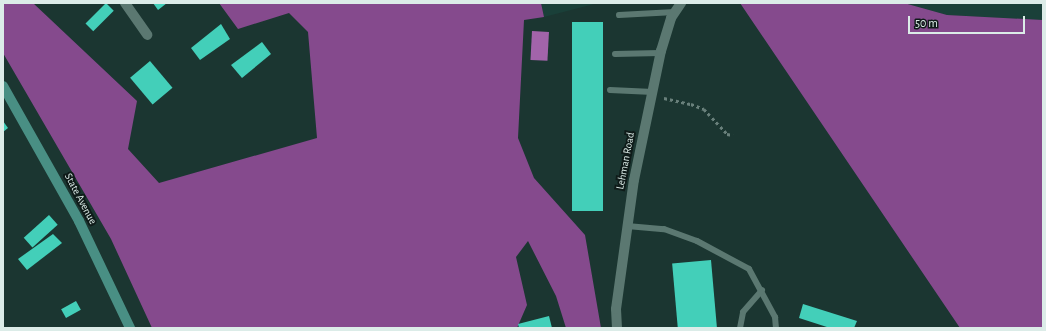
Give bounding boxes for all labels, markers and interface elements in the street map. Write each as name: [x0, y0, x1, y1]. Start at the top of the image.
scale bar: [910, 8, 1027, 34]
text: 50 m: [915, 17, 938, 29]
street label: Lehman Road: [614, 131, 638, 191]
street label: State Avenue: [61, 171, 99, 227]

